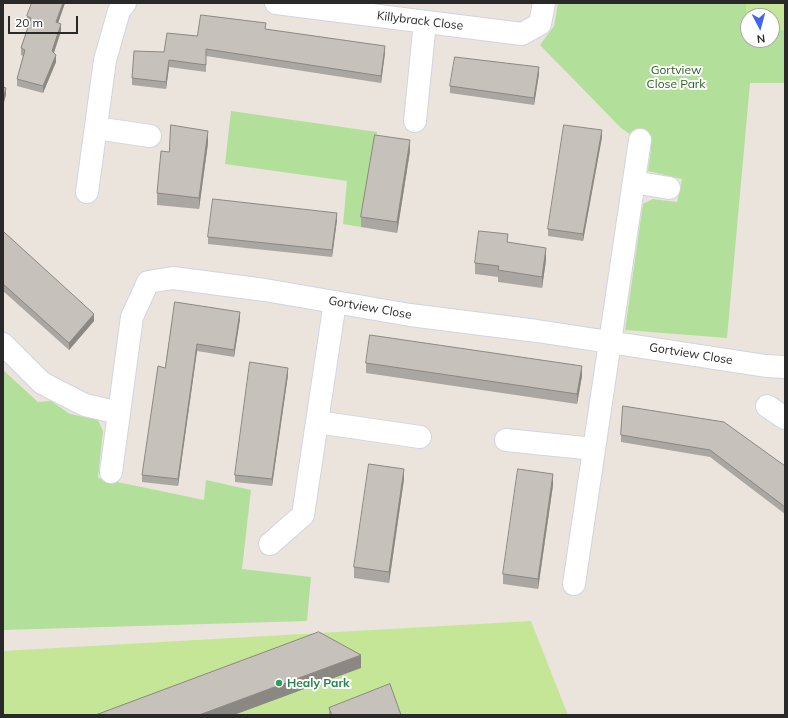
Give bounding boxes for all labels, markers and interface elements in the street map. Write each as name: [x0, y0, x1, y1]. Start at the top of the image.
scale bar: [10, 8, 80, 34]
north arrow: [740, 8, 780, 48]
street label: Killybrack Close: [376, 9, 464, 33]
text: 20 m: [15, 15, 43, 30]
text: N: [756, 32, 766, 46]
park label: Gortview Close Park: [647, 63, 705, 91]
street label: Gortview Close: [327, 294, 413, 322]
street label: Gortview Close: [648, 340, 734, 368]
place label: Healy Park: [287, 676, 350, 690]
marker: Healy Park: [274, 678, 284, 688]

